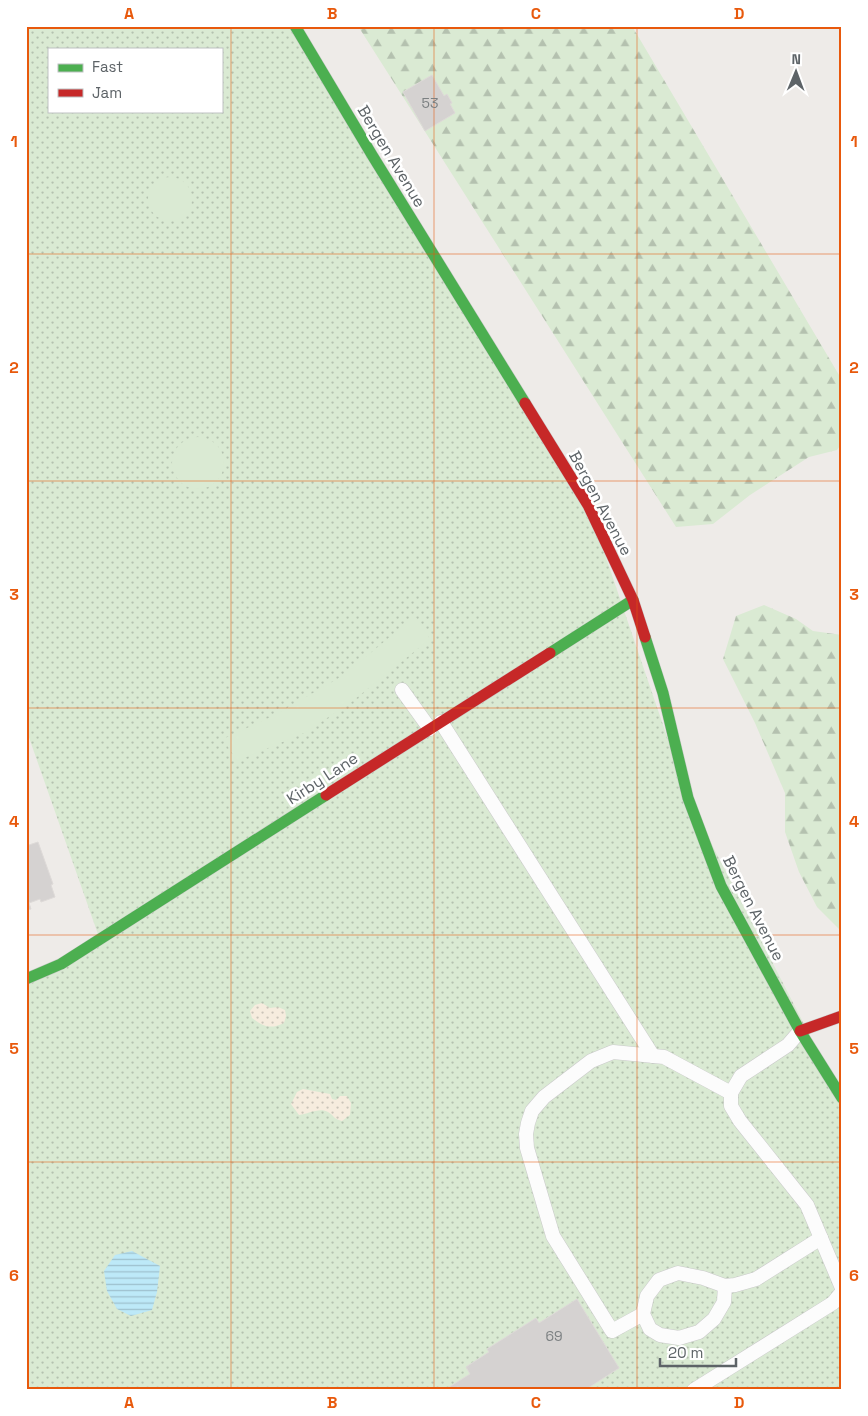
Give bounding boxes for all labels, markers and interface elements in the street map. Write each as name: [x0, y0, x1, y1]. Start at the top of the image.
text: A: [124, 3, 134, 24]
text: B: [327, 3, 337, 24]
text: C: [531, 3, 541, 24]
text: D: [734, 3, 744, 24]
legend: [48, 48, 222, 112]
north arrow: [770, 48, 820, 98]
text: N: [791, 50, 801, 68]
text: Fast: [92, 57, 123, 76]
text: Jam: [92, 83, 122, 102]
house number: 53: [422, 94, 438, 112]
street label: Bergen Avenue: [353, 101, 430, 211]
text: 1: [10, 131, 18, 152]
text: 1: [850, 131, 858, 152]
text: 2: [9, 357, 19, 378]
text: 2: [849, 357, 859, 378]
street label: Bergen Avenue: [564, 447, 637, 559]
text: 3: [9, 584, 19, 605]
text: 3: [849, 584, 859, 605]
street label: Kirby Lane: [283, 748, 362, 809]
text: 4: [9, 811, 19, 832]
text: 4: [849, 811, 859, 832]
street label: Bergen Avenue: [718, 852, 789, 965]
text: 5: [9, 1038, 19, 1059]
text: 5: [849, 1038, 859, 1059]
text: 6: [9, 1265, 19, 1286]
text: 6: [849, 1265, 859, 1286]
house number: 69: [545, 1327, 563, 1345]
scale bar: [660, 1336, 737, 1368]
text: 20 m: [668, 1343, 703, 1362]
text: A: [124, 1392, 134, 1413]
text: B: [327, 1392, 337, 1413]
text: C: [531, 1392, 541, 1413]
text: D: [734, 1392, 744, 1413]

